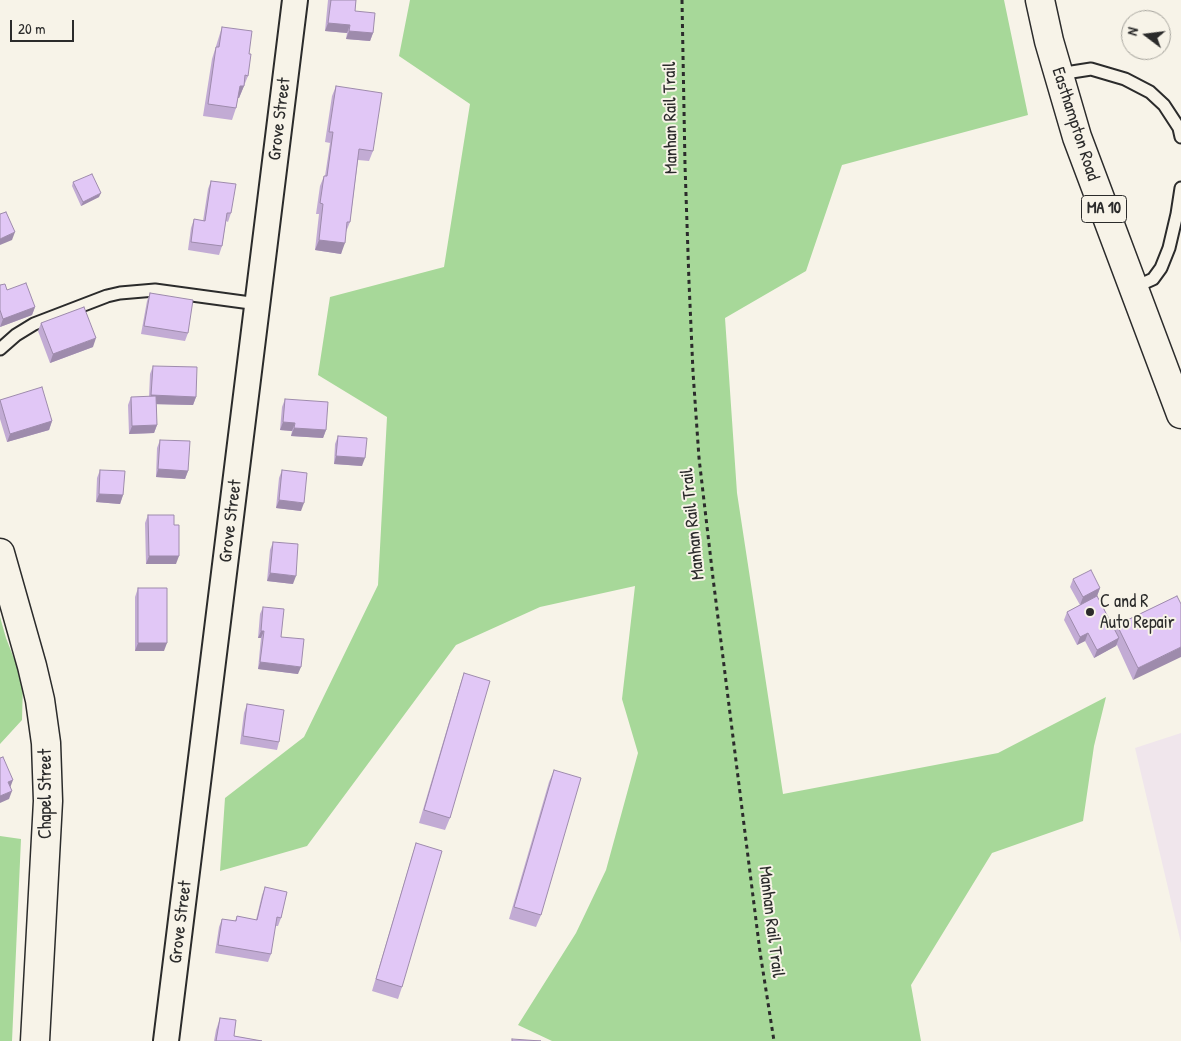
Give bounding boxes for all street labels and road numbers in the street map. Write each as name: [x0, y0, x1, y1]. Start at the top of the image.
street label: Manhan Rail Trail: [659, 62, 683, 174]
street label: Easthampton Road: [1047, 65, 1103, 183]
street label: Grove Street: [264, 76, 296, 162]
road number: MA 10: [1082, 195, 1126, 222]
street label: Manhan Rail Trail: [676, 467, 710, 581]
street label: Grove Street: [215, 478, 247, 564]
street label: Chapel Street: [35, 749, 57, 839]
street label: Manhan Rail Trail: [753, 865, 789, 979]
street label: Grove Street: [165, 879, 197, 965]

